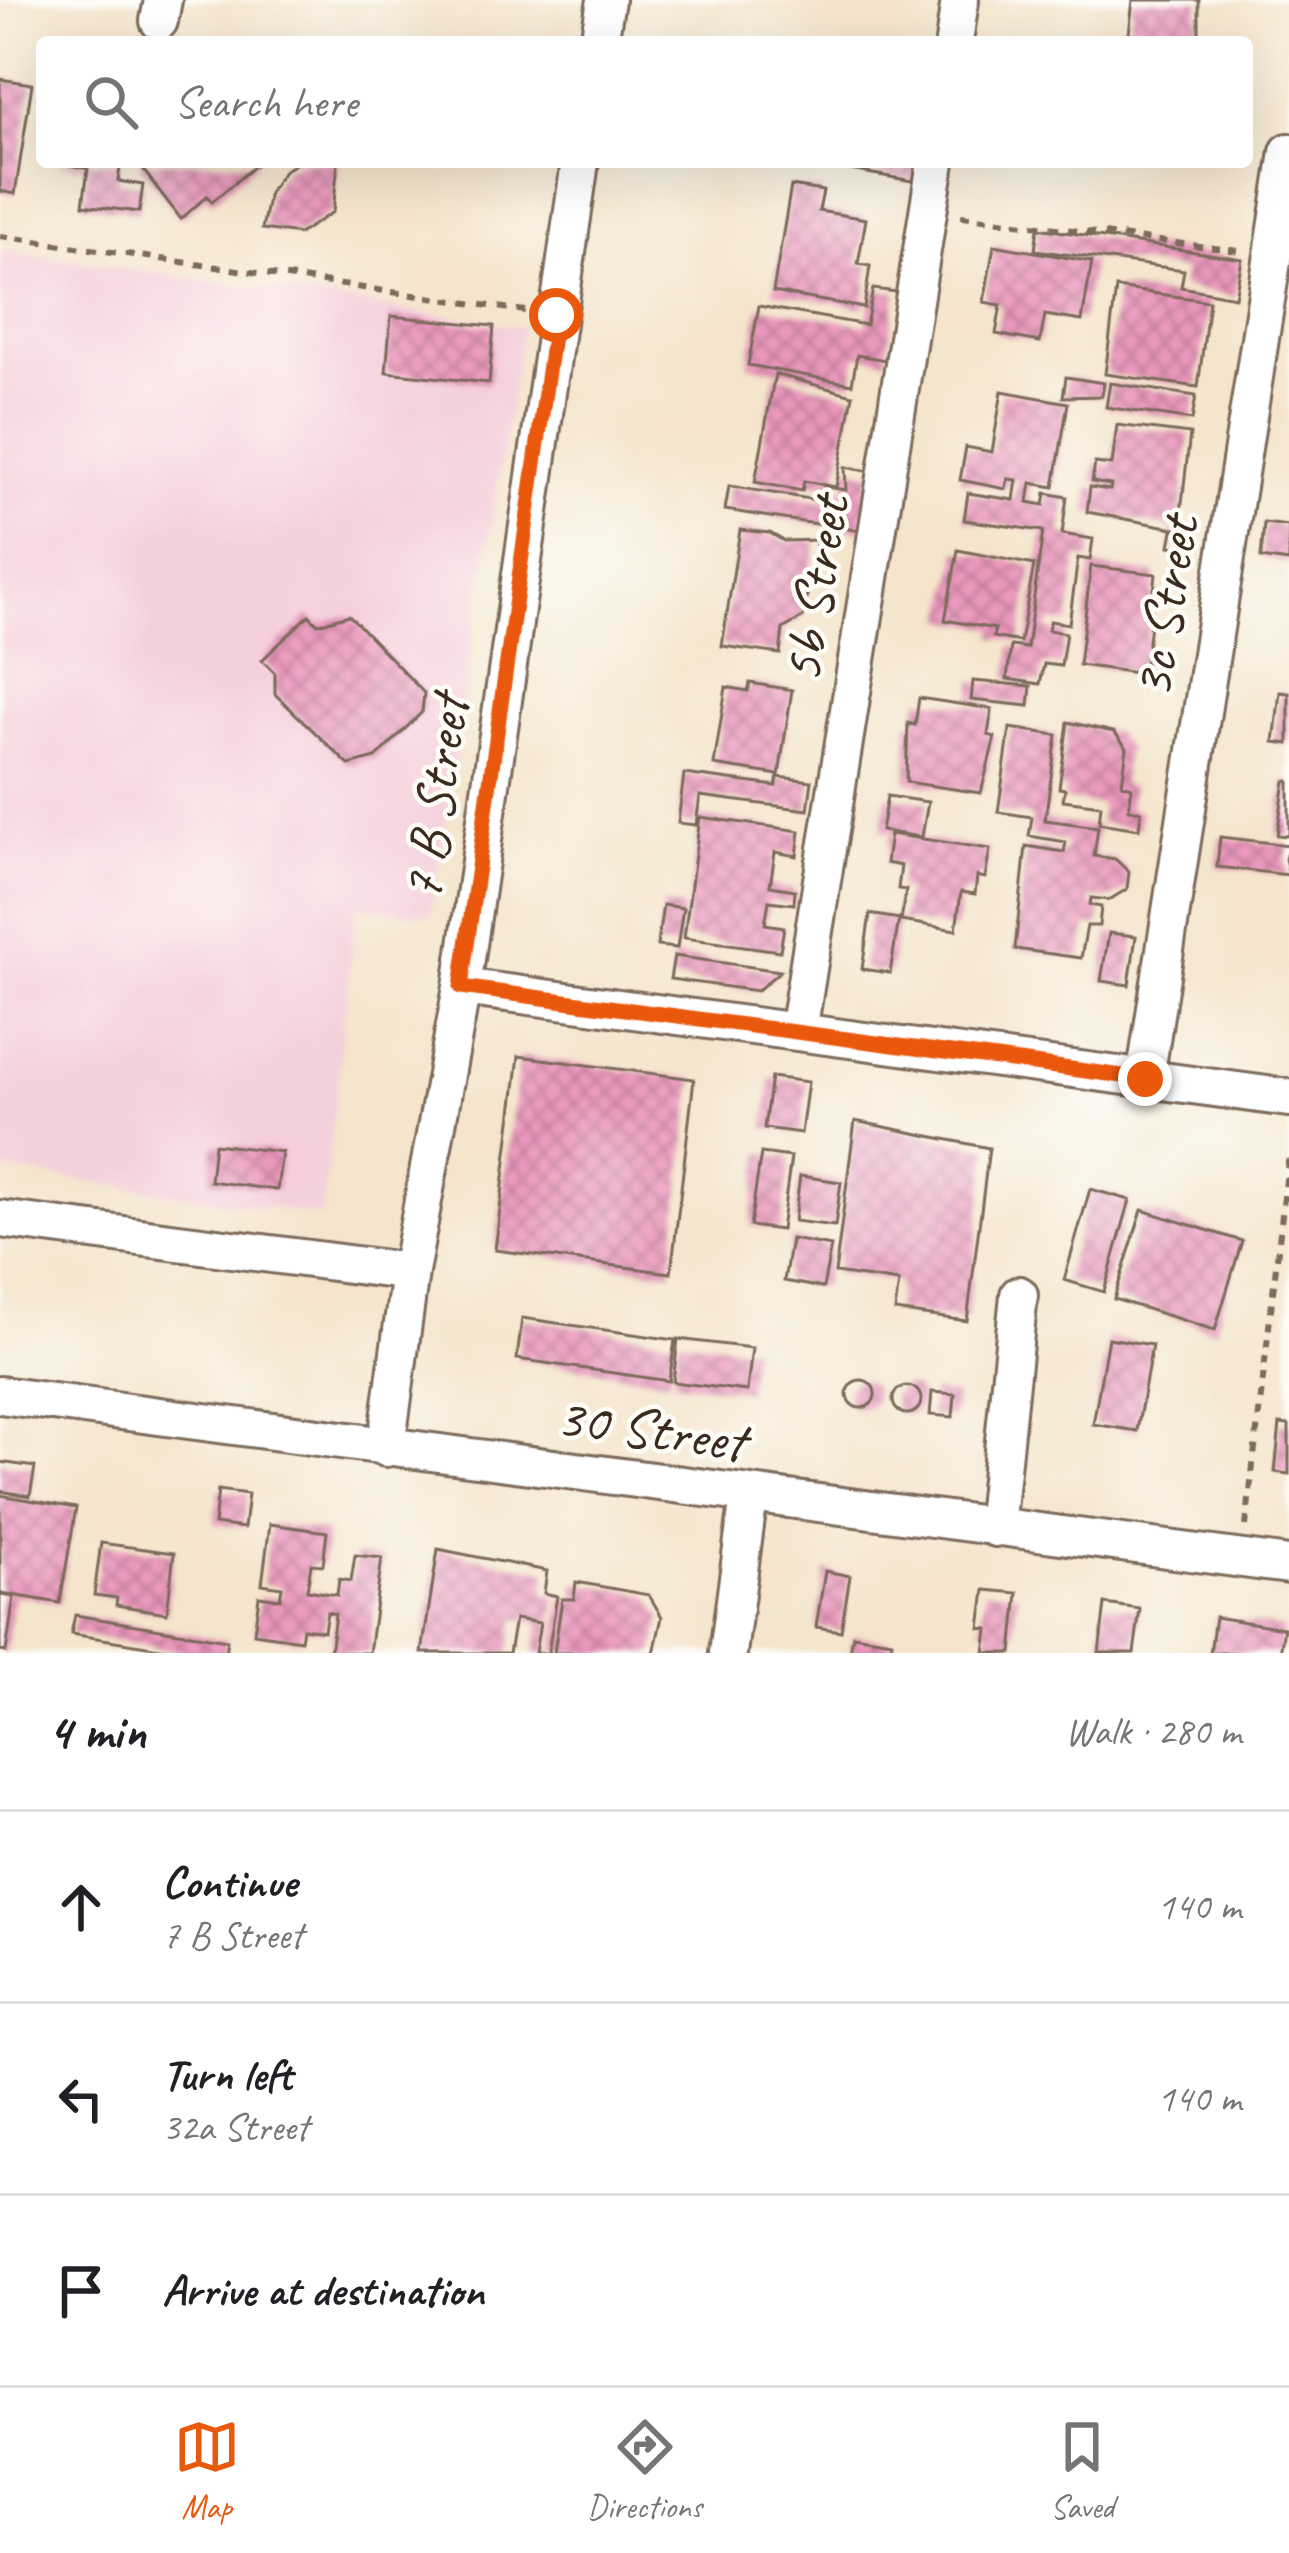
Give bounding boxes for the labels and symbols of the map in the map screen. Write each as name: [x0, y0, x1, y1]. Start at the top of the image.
route start: [529, 288, 583, 342]
street label: 5b Street: [765, 486, 866, 687]
street label: 3c Street: [1115, 506, 1216, 703]
street label: 7 B Street: [385, 684, 486, 905]
route end: [1118, 1052, 1172, 1106]
street label: 30 Street: [552, 1380, 757, 1479]

